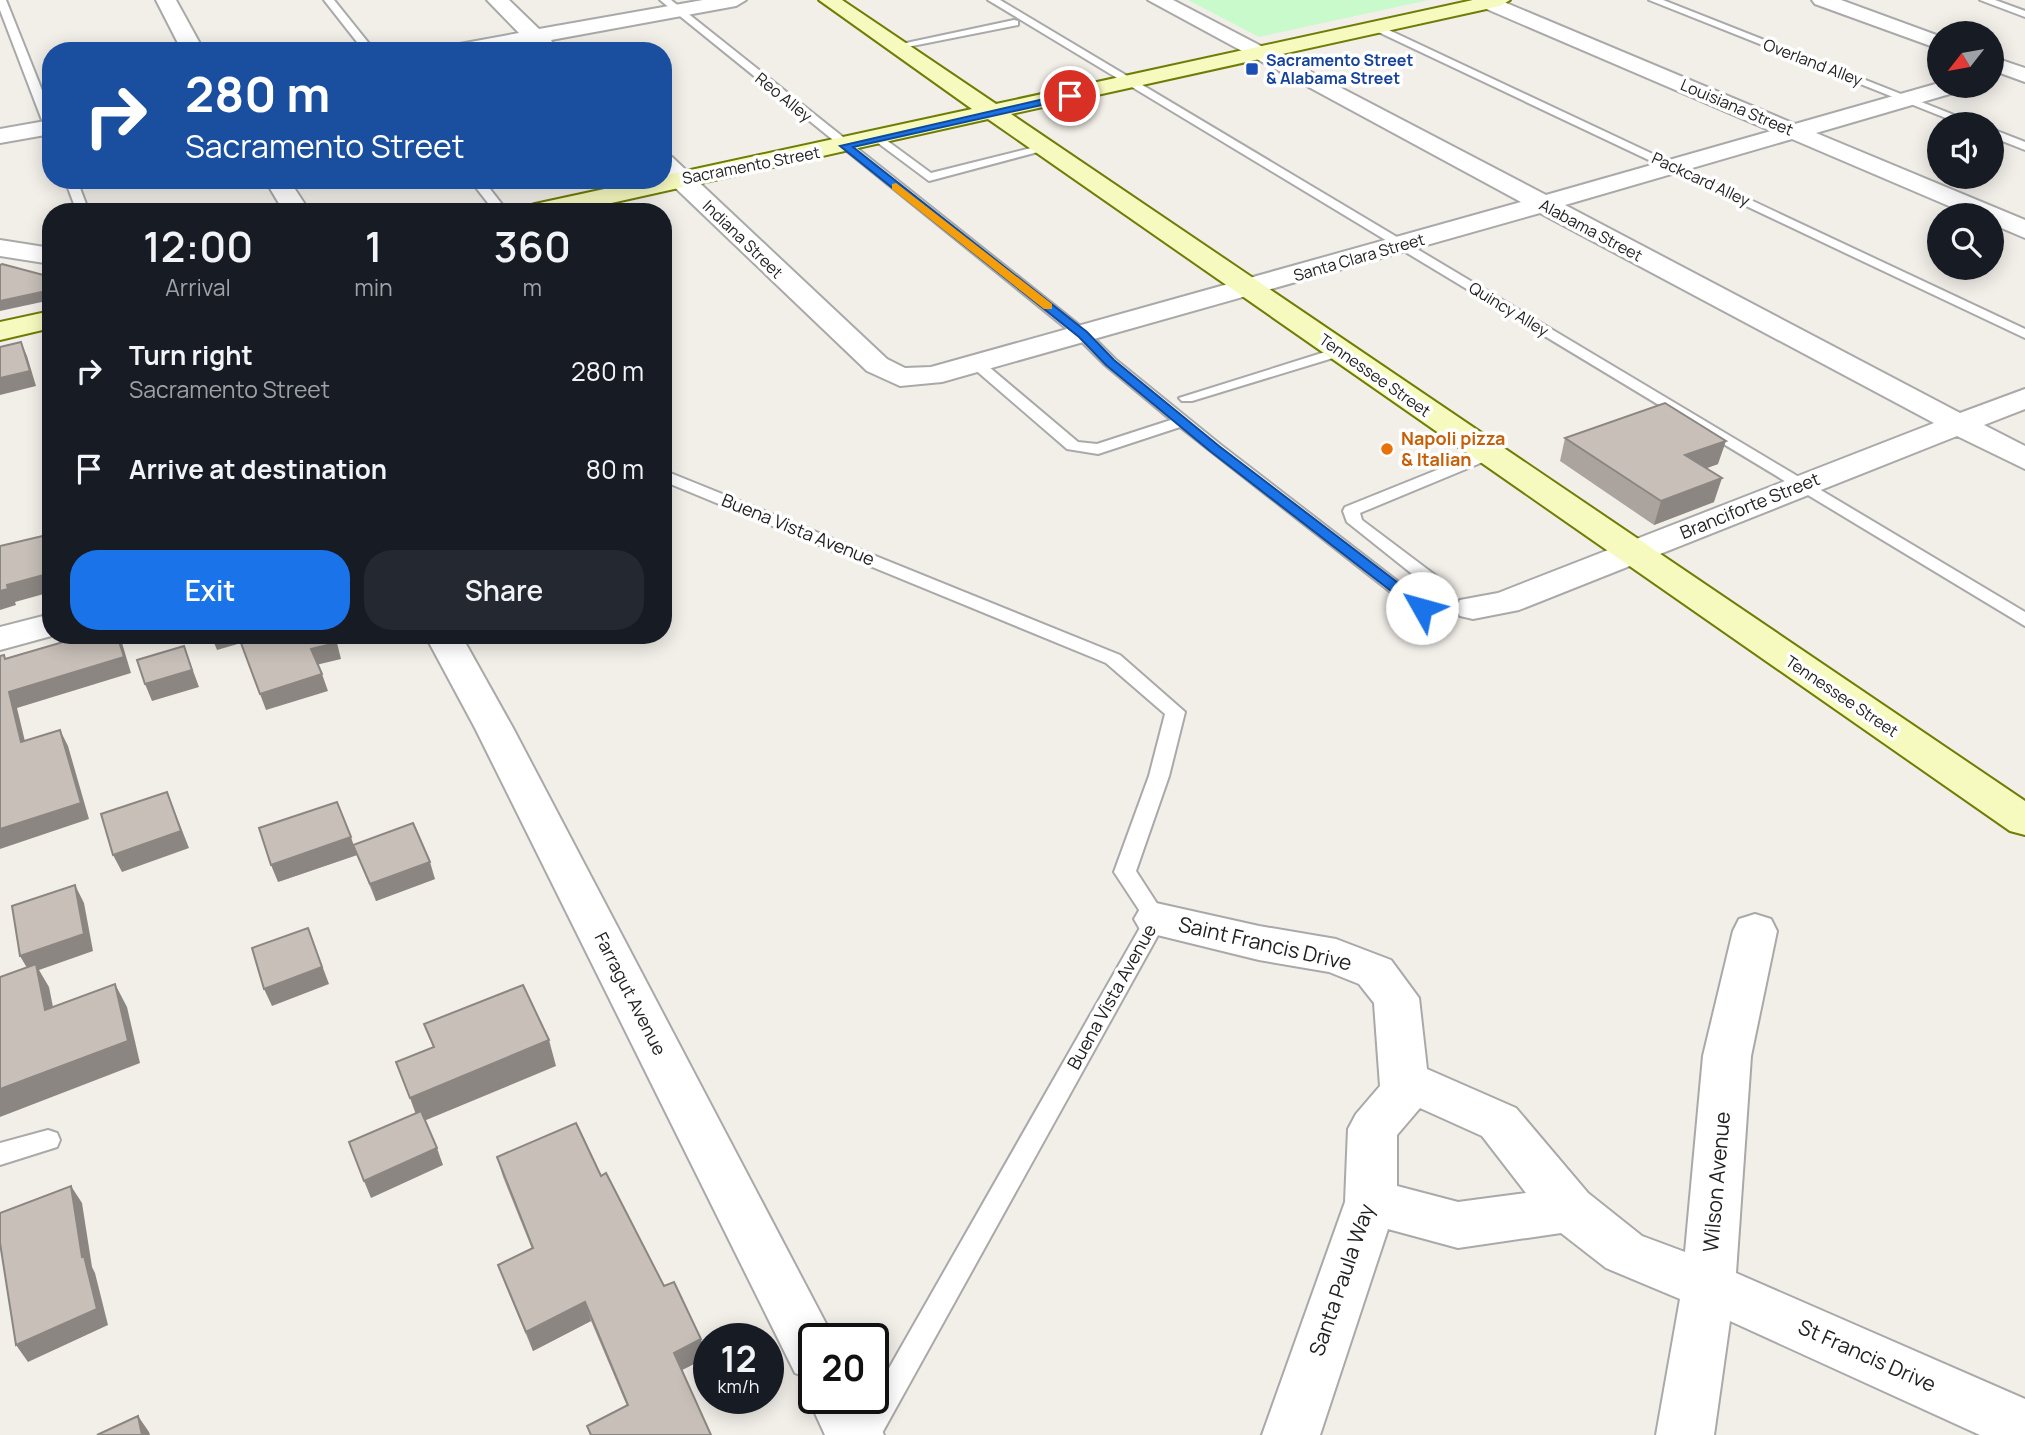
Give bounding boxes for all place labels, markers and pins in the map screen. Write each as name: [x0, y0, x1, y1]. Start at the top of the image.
place label: Sacramento Street & Alabama Street: [1266, 49, 1414, 89]
marker: Sacramento Street & Alabama Street: [1244, 61, 1260, 77]
pin: [1040, 66, 1100, 126]
place label: Napoli pizza & Italian: [1401, 426, 1505, 471]
marker: Napoli pizza & Italian: [1379, 441, 1395, 457]

